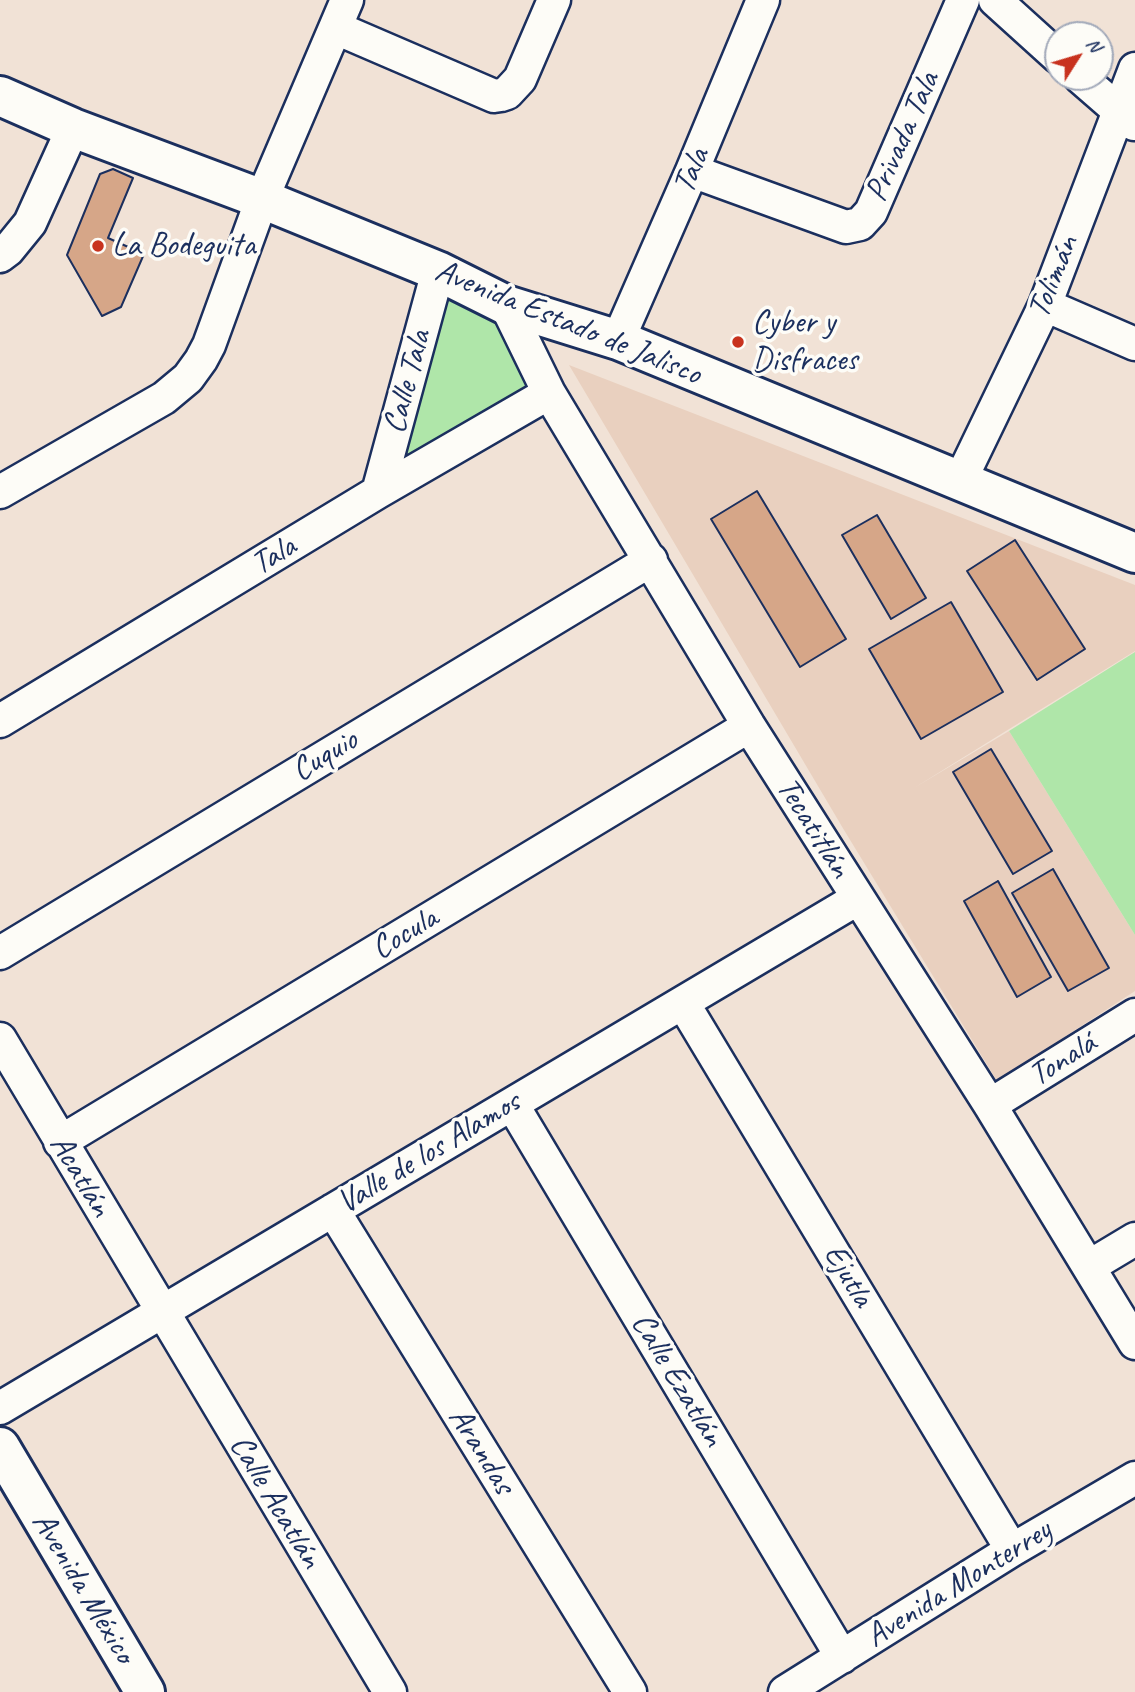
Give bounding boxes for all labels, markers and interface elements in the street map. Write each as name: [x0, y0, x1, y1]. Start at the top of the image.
north arrow: [1044, 21, 1114, 91]
text: N: [1081, 33, 1107, 56]
street label: Privada Tala: [857, 66, 949, 208]
street label: Tala: [665, 142, 719, 200]
place label: La Bodeguita: [112, 226, 255, 266]
street label: Tolimán: [1020, 230, 1088, 324]
marker: La Bodeguita: [90, 238, 106, 254]
street label: Avenida Estado de Jalisco: [429, 252, 707, 394]
place label: Cyber y Disfraces: [752, 303, 857, 381]
street label: Calle Tala: [375, 326, 441, 438]
marker: Cyber y Disfraces: [730, 334, 746, 350]
street label: Tala: [244, 527, 304, 585]
street label: Cuquio: [285, 721, 365, 791]
street label: Tecatitlán: [767, 771, 859, 885]
street label: Cocula: [365, 899, 445, 969]
street label: Tonalá: [1022, 1024, 1104, 1096]
street label: Valle de los Alamos: [330, 1083, 528, 1223]
street label: Acatlán: [40, 1128, 120, 1224]
street label: Ejutla: [814, 1238, 882, 1314]
street label: Calle Ezatlán: [622, 1306, 732, 1454]
street label: Arandas: [439, 1400, 523, 1502]
street label: Calle Acatlán: [220, 1428, 330, 1576]
street label: Avenida México: [22, 1505, 144, 1671]
street label: Avenida Monterrey: [859, 1511, 1059, 1657]

